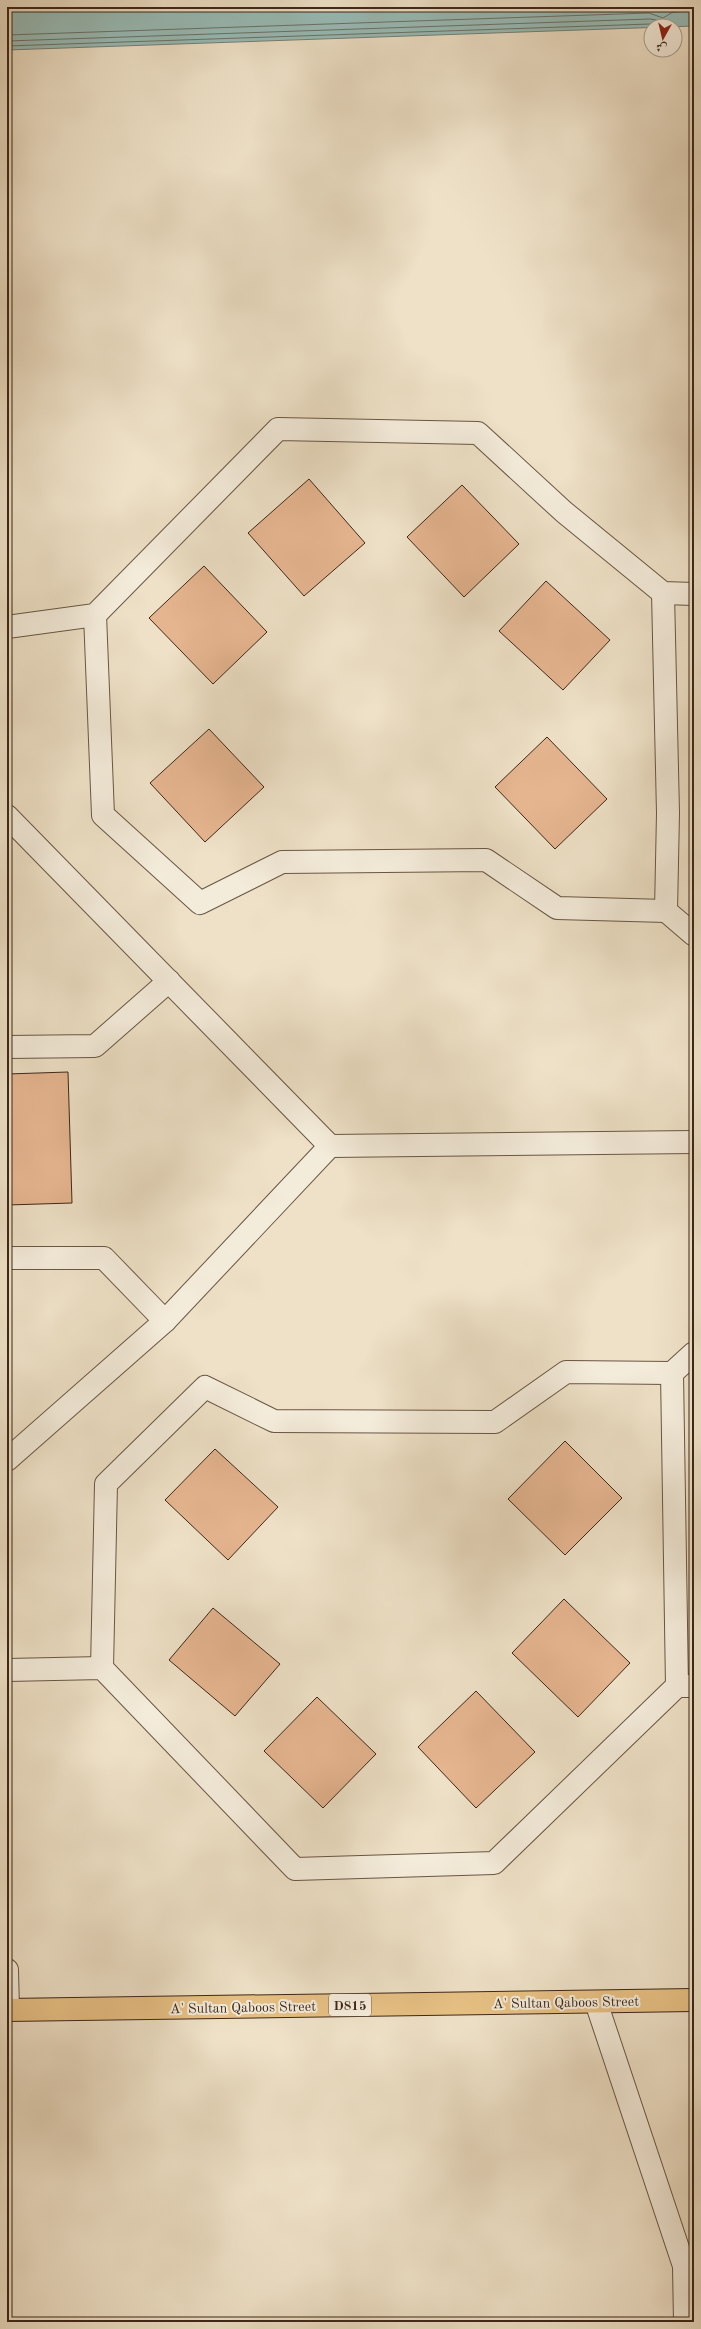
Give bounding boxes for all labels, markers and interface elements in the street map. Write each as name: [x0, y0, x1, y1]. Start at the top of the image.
north arrow: [643, 18, 683, 58]
text: ش: [656, 40, 668, 53]
road number: D815: [329, 1994, 371, 2016]
street label: A' Sultan Qaboos Street: [493, 1995, 639, 2011]
street label: A' Sultan Qaboos Street: [170, 2000, 316, 2016]

